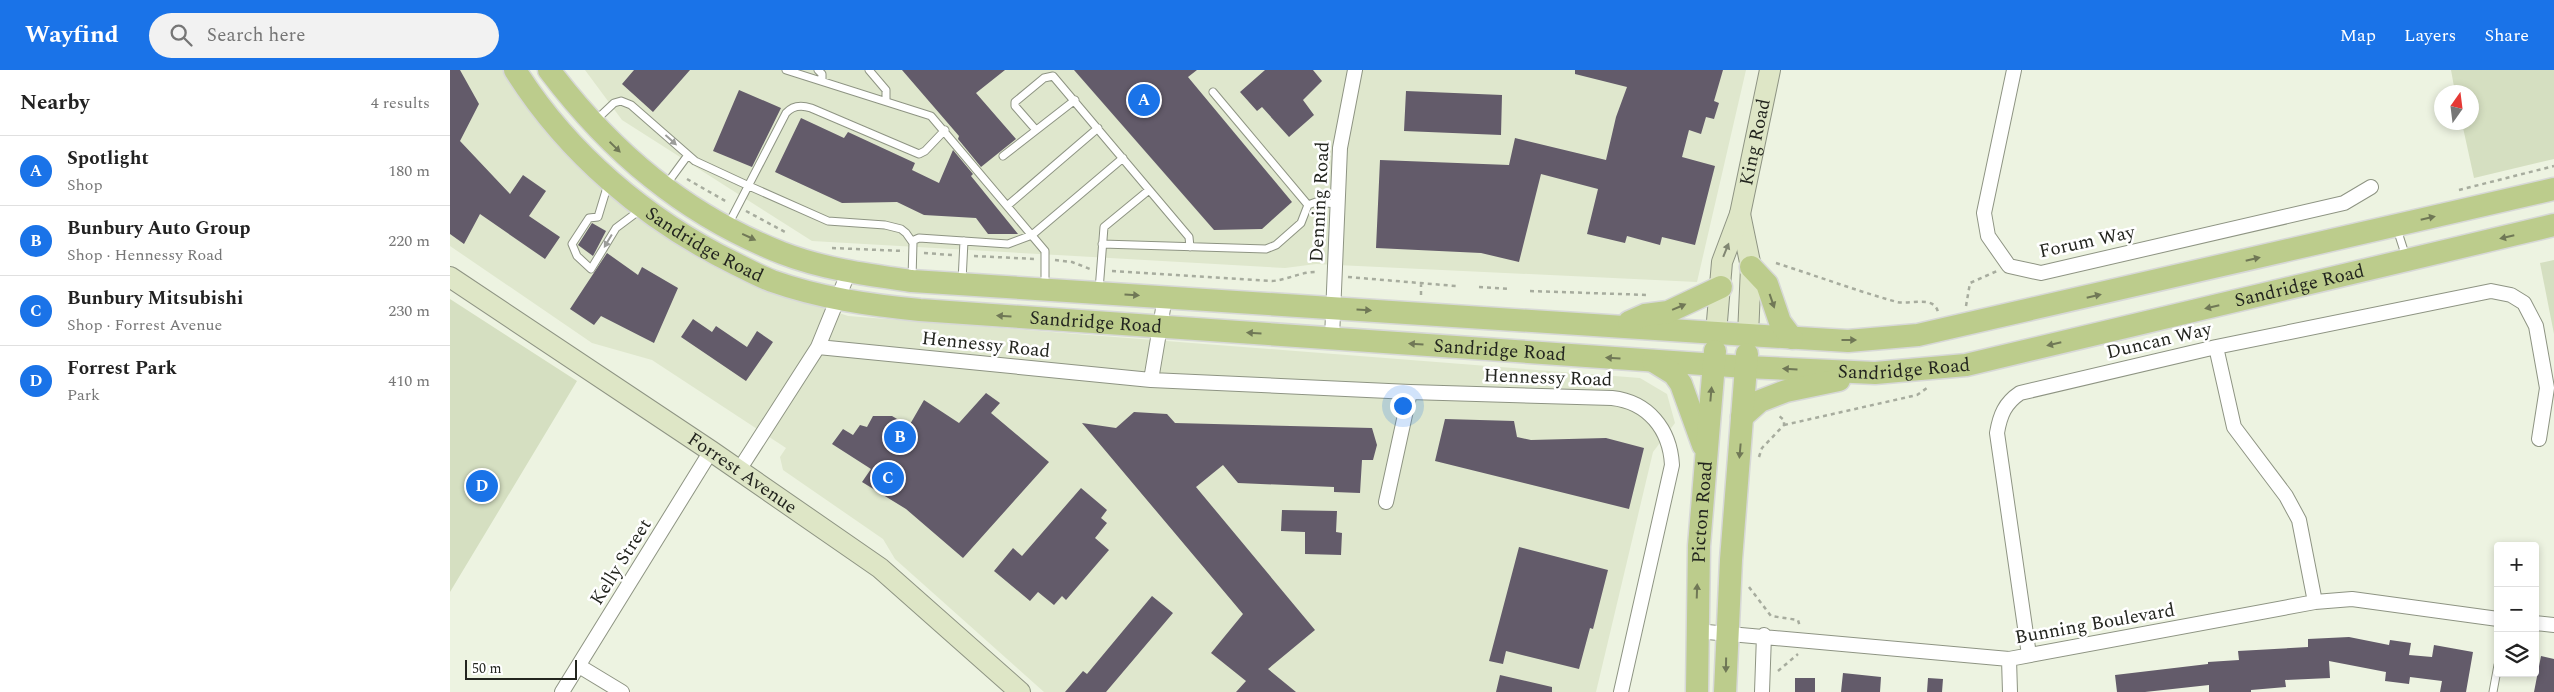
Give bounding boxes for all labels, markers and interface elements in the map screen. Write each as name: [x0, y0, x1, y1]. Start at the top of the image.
search box: [149, 13, 499, 58]
text: Wayfind: [25, 17, 119, 53]
icon: search: [167, 21, 195, 49]
text: Search here: [207, 21, 305, 50]
text: Map: [2340, 22, 2376, 49]
text: Layers: [2404, 22, 2456, 49]
text: Share: [2484, 22, 2529, 49]
pin: A: [1128, 81, 1160, 119]
north arrow: [2434, 85, 2479, 130]
text: Nearby: [20, 87, 90, 119]
text: 4 results: [371, 91, 430, 115]
street label: King Road: [1732, 96, 1778, 188]
one-way arrow: [664, 134, 676, 146]
one-way arrow: [609, 141, 621, 153]
street label: Denning Road: [1302, 141, 1338, 263]
text: Spotlight: [67, 144, 149, 173]
text: A: [30, 159, 42, 183]
text: 180 m: [388, 159, 430, 183]
text: Shop: [67, 173, 103, 197]
street label: Sandridge Road: [639, 199, 769, 290]
text: Bunbury Auto Group: [67, 214, 251, 243]
one-way arrow: [2421, 214, 2436, 222]
street label: Forum Way: [2036, 218, 2138, 266]
text: B: [30, 229, 42, 253]
text: 220 m: [388, 229, 430, 253]
one-way arrow: [2499, 233, 2514, 241]
one-way arrow: [742, 234, 756, 242]
one-way arrow: [603, 235, 612, 248]
one-way arrow: [1722, 242, 1730, 257]
text: Shop · Hennessy Road: [67, 243, 223, 267]
one-way arrow: [2245, 255, 2260, 263]
street label: Sandridge Road: [2232, 256, 2367, 315]
text: Bunbury Mitsubishi: [67, 284, 243, 313]
one-way arrow: [1124, 292, 1140, 300]
one-way arrow: [2087, 292, 2102, 300]
one-way arrow: [1769, 294, 1777, 309]
text: C: [30, 299, 42, 323]
text: 230 m: [388, 299, 430, 323]
street label: Sandridge Road: [1029, 303, 1163, 341]
one-way arrow: [1672, 303, 1687, 311]
one-way arrow: [2205, 303, 2220, 311]
one-way arrow: [1356, 306, 1372, 314]
one-way arrow: [996, 312, 1012, 320]
text: Shop · Forrest Avenue: [67, 313, 222, 337]
street label: Duncan Way: [2104, 315, 2215, 367]
street label: Hennessy Road: [920, 324, 1052, 366]
one-way arrow: [1245, 328, 1261, 336]
street label: Sandridge Road: [1433, 331, 1567, 369]
one-way arrow: [1841, 336, 1857, 344]
one-way arrow: [1407, 339, 1423, 347]
one-way arrow: [2047, 340, 2062, 348]
street label: Sandridge Road: [1837, 350, 1971, 388]
text: Forrest Park: [67, 354, 177, 383]
one-way arrow: [1604, 354, 1620, 362]
street label: Hennessy Road: [1483, 361, 1613, 395]
one-way arrow: [1781, 365, 1797, 373]
text: D: [30, 369, 42, 393]
text: 410 m: [388, 369, 430, 393]
text: Park: [67, 383, 100, 407]
one-way arrow: [1707, 385, 1715, 401]
your location: [1390, 393, 1416, 419]
pin: B: [884, 418, 916, 456]
street label: Forrest Avenue: [682, 425, 803, 521]
one-way arrow: [1735, 443, 1743, 459]
pin: C: [872, 459, 904, 497]
street label: Picton Road: [1684, 460, 1720, 564]
pin: D: [466, 467, 498, 505]
street label: Kelly Street: [583, 513, 659, 611]
map controls: [2494, 542, 2539, 677]
button: +: [2494, 542, 2539, 587]
one-way arrow: [1694, 583, 1702, 599]
button: −: [2494, 587, 2539, 632]
street label: Bunning Boulevard: [2013, 596, 2177, 652]
button: layers: [2494, 632, 2539, 677]
scale bar: [465, 657, 578, 680]
text: 50 m: [472, 658, 502, 679]
one-way arrow: [1722, 658, 1730, 674]

